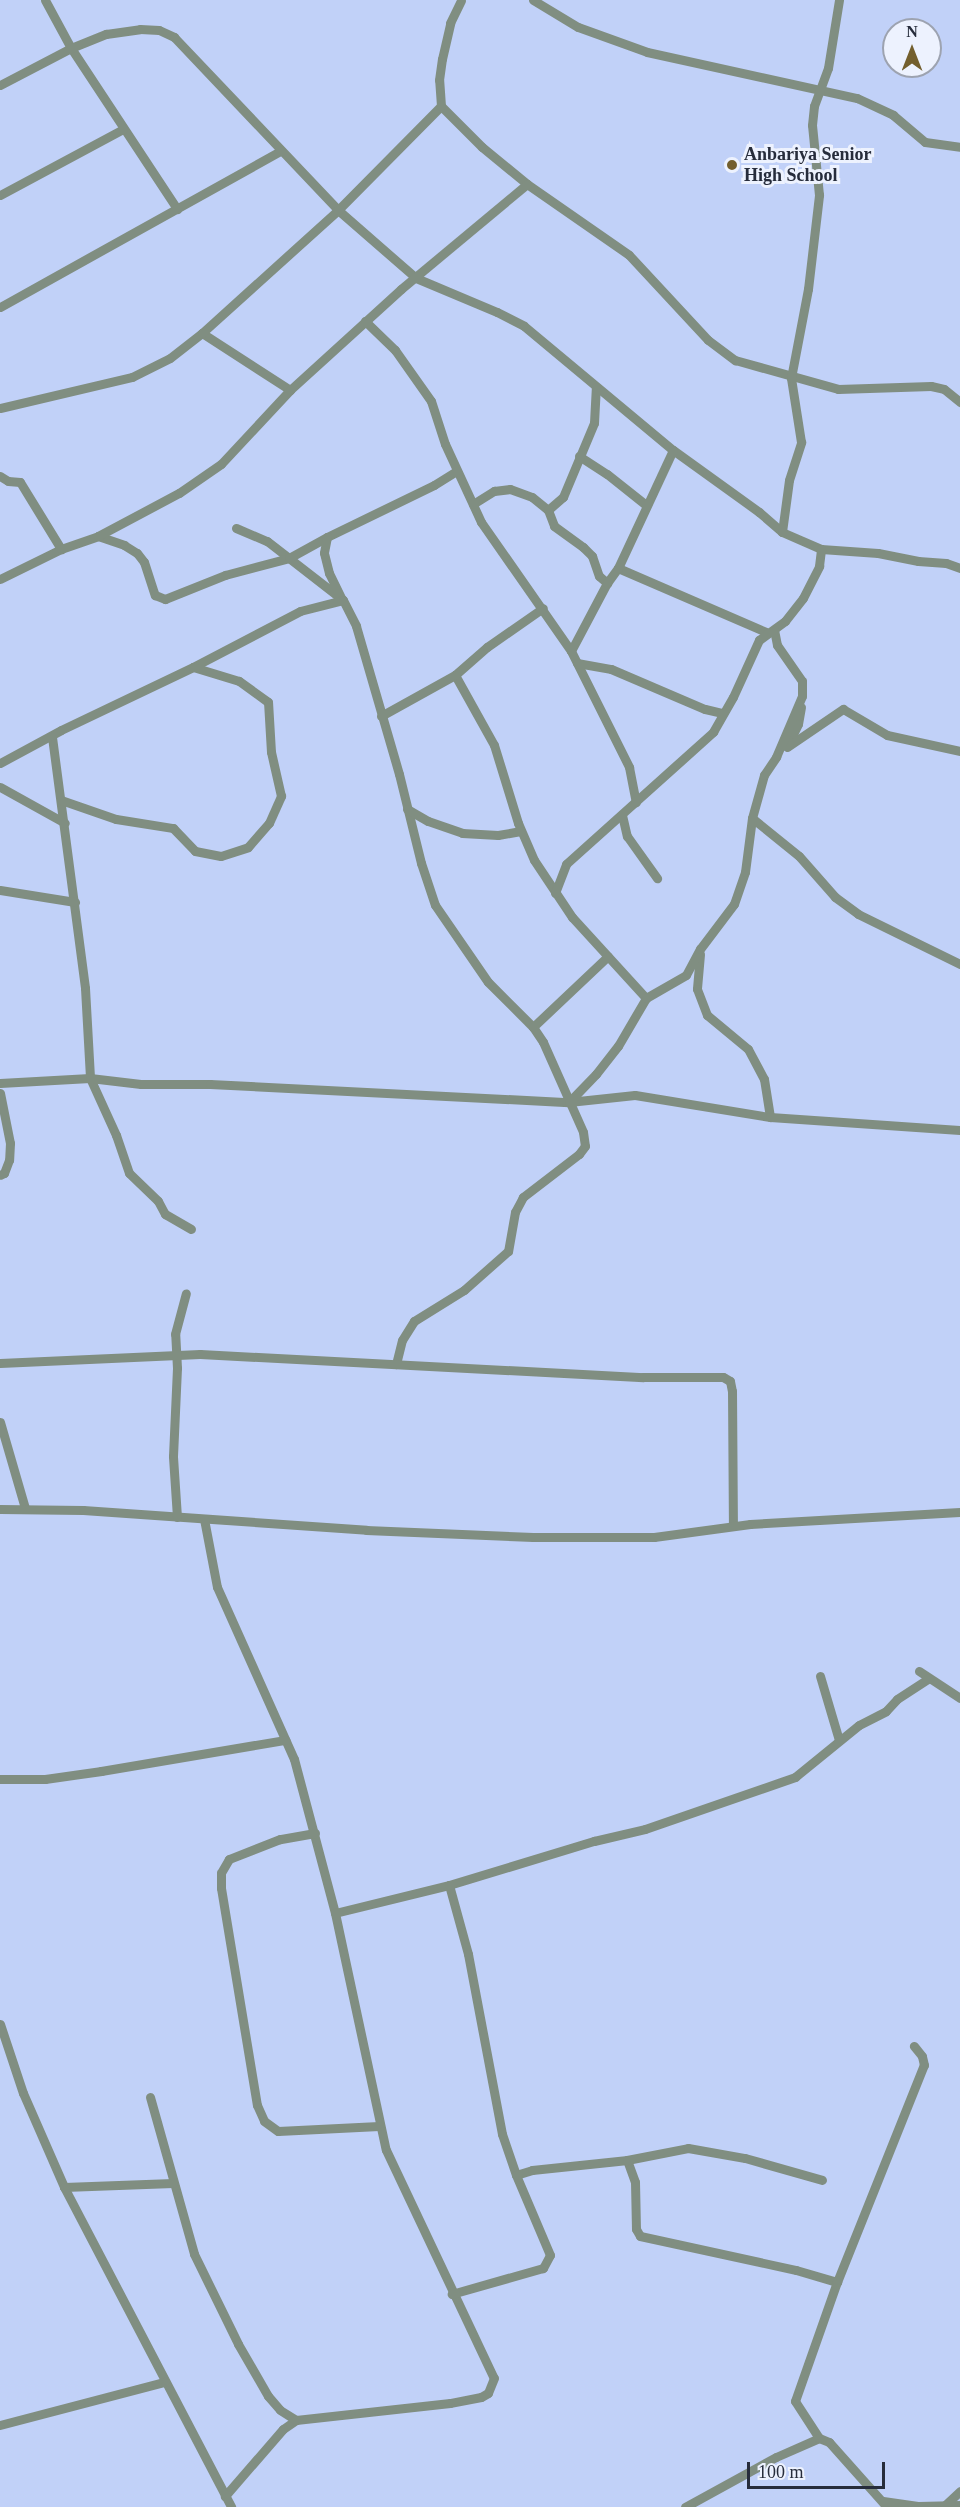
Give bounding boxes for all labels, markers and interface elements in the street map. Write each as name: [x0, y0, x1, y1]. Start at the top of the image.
north arrow: [882, 18, 942, 78]
text: N: [906, 23, 918, 40]
place label: Anbariya Senior High School: [744, 144, 872, 186]
marker: Anbariya Senior High School: [725, 158, 739, 172]
scale bar: [750, 2450, 888, 2488]
text: 100 m: [758, 2462, 804, 2482]

